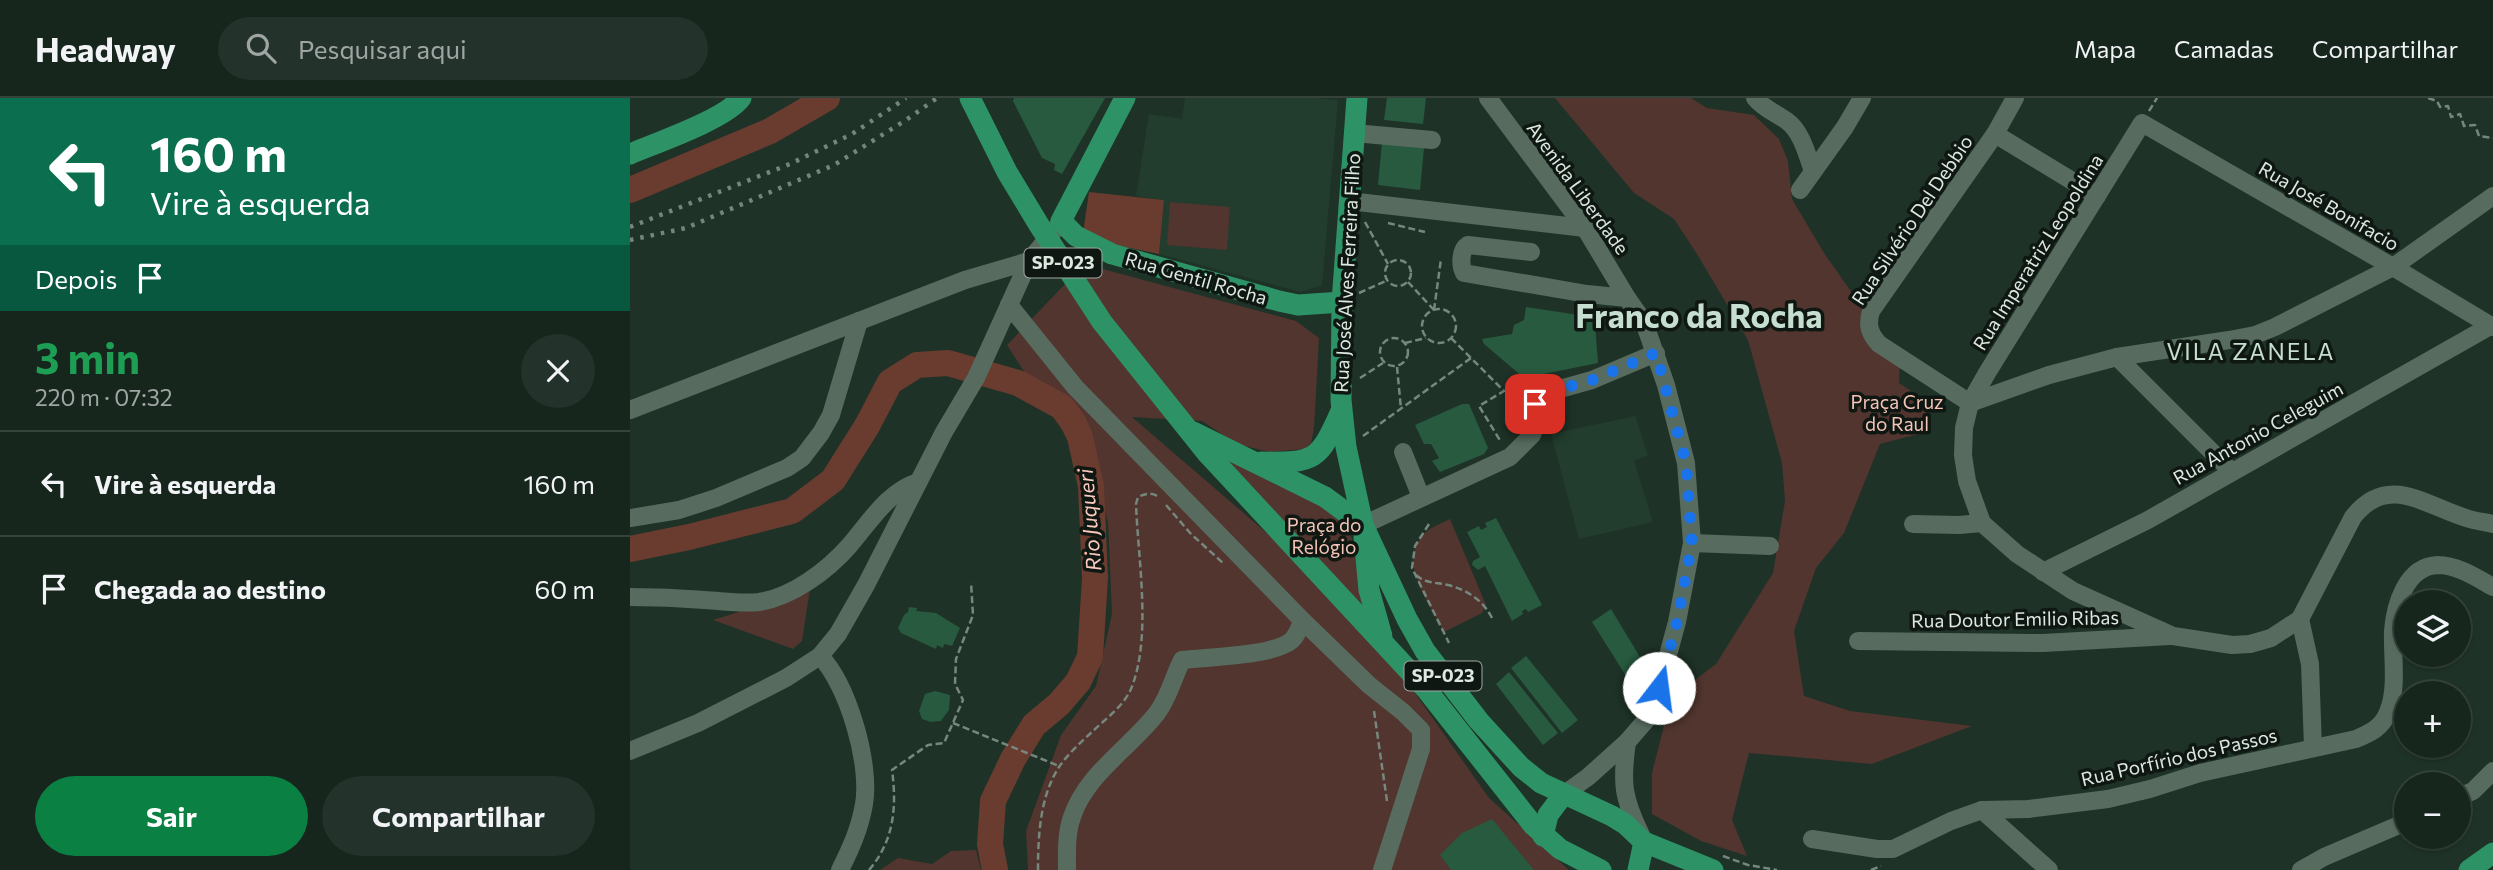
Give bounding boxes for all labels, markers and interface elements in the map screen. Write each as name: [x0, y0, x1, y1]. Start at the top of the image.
search box: [218, 17, 708, 80]
text: Headway: [35, 28, 176, 69]
icon: search: [242, 29, 280, 67]
text: Pesquisar aqui: [298, 33, 467, 64]
text: Mapa: [2074, 34, 2136, 63]
text: Camadas: [2174, 34, 2274, 63]
text: Compartilhar: [2312, 34, 2458, 63]
street label: Avenida Liberdade: [1523, 117, 1634, 259]
text: 160 m: [150, 122, 287, 182]
icon: left: [35, 126, 126, 217]
street label: Rua Silvério Del Debbio: [1846, 130, 1977, 309]
street label: Rua Imperatriz Leopoldina: [1968, 149, 2107, 354]
street label: Rua José Alves Ferreira Filho: [1329, 153, 1364, 393]
street label: Rua José Bonifacio: [2255, 156, 2403, 255]
text: Vire à esquerda: [150, 182, 371, 222]
street label: Rua Gentil Rocha: [1123, 246, 1270, 309]
road number: SP-023: [1024, 248, 1102, 278]
icon: arrive: [131, 259, 169, 297]
text: Depois: [35, 263, 117, 294]
district label: Franco da Rocha: [1575, 294, 1823, 335]
text: 3 min: [35, 331, 140, 383]
button: close: [521, 334, 595, 408]
district label: VILA ZANELA: [2166, 337, 2336, 365]
pin: [1505, 374, 1565, 434]
street label: Rua Antonio Celeguim: [2169, 376, 2347, 489]
text: 220 m · 07:32: [35, 383, 172, 411]
icon: arrive: [1516, 385, 1554, 423]
park label: Praça Cruz do Raul: [1851, 390, 1943, 435]
icon: left: [35, 465, 73, 503]
water label: Rio Juqueri: [1072, 467, 1105, 572]
text: Vire à esquerda: [94, 468, 276, 499]
text: 160 m: [523, 468, 595, 499]
park label: Praça do Relógio: [1287, 513, 1361, 558]
icon: arrive: [35, 570, 73, 608]
text: Chegada ao destino: [94, 573, 326, 604]
text: 60 m: [535, 573, 595, 604]
map controls: [2394, 590, 2471, 849]
button: layers: [2394, 590, 2471, 667]
street label: Rua Doutor Emilio Ribas: [1911, 605, 2119, 632]
position arrow: [1622, 651, 1696, 725]
road number: SP-023: [1404, 662, 1482, 690]
button: +: [2394, 681, 2471, 758]
street label: Rua Porfírio dos Passos: [2079, 723, 2279, 790]
button: −: [2394, 772, 2471, 849]
button: Sair: [35, 776, 308, 856]
button: Compartilhar: [322, 776, 595, 856]

